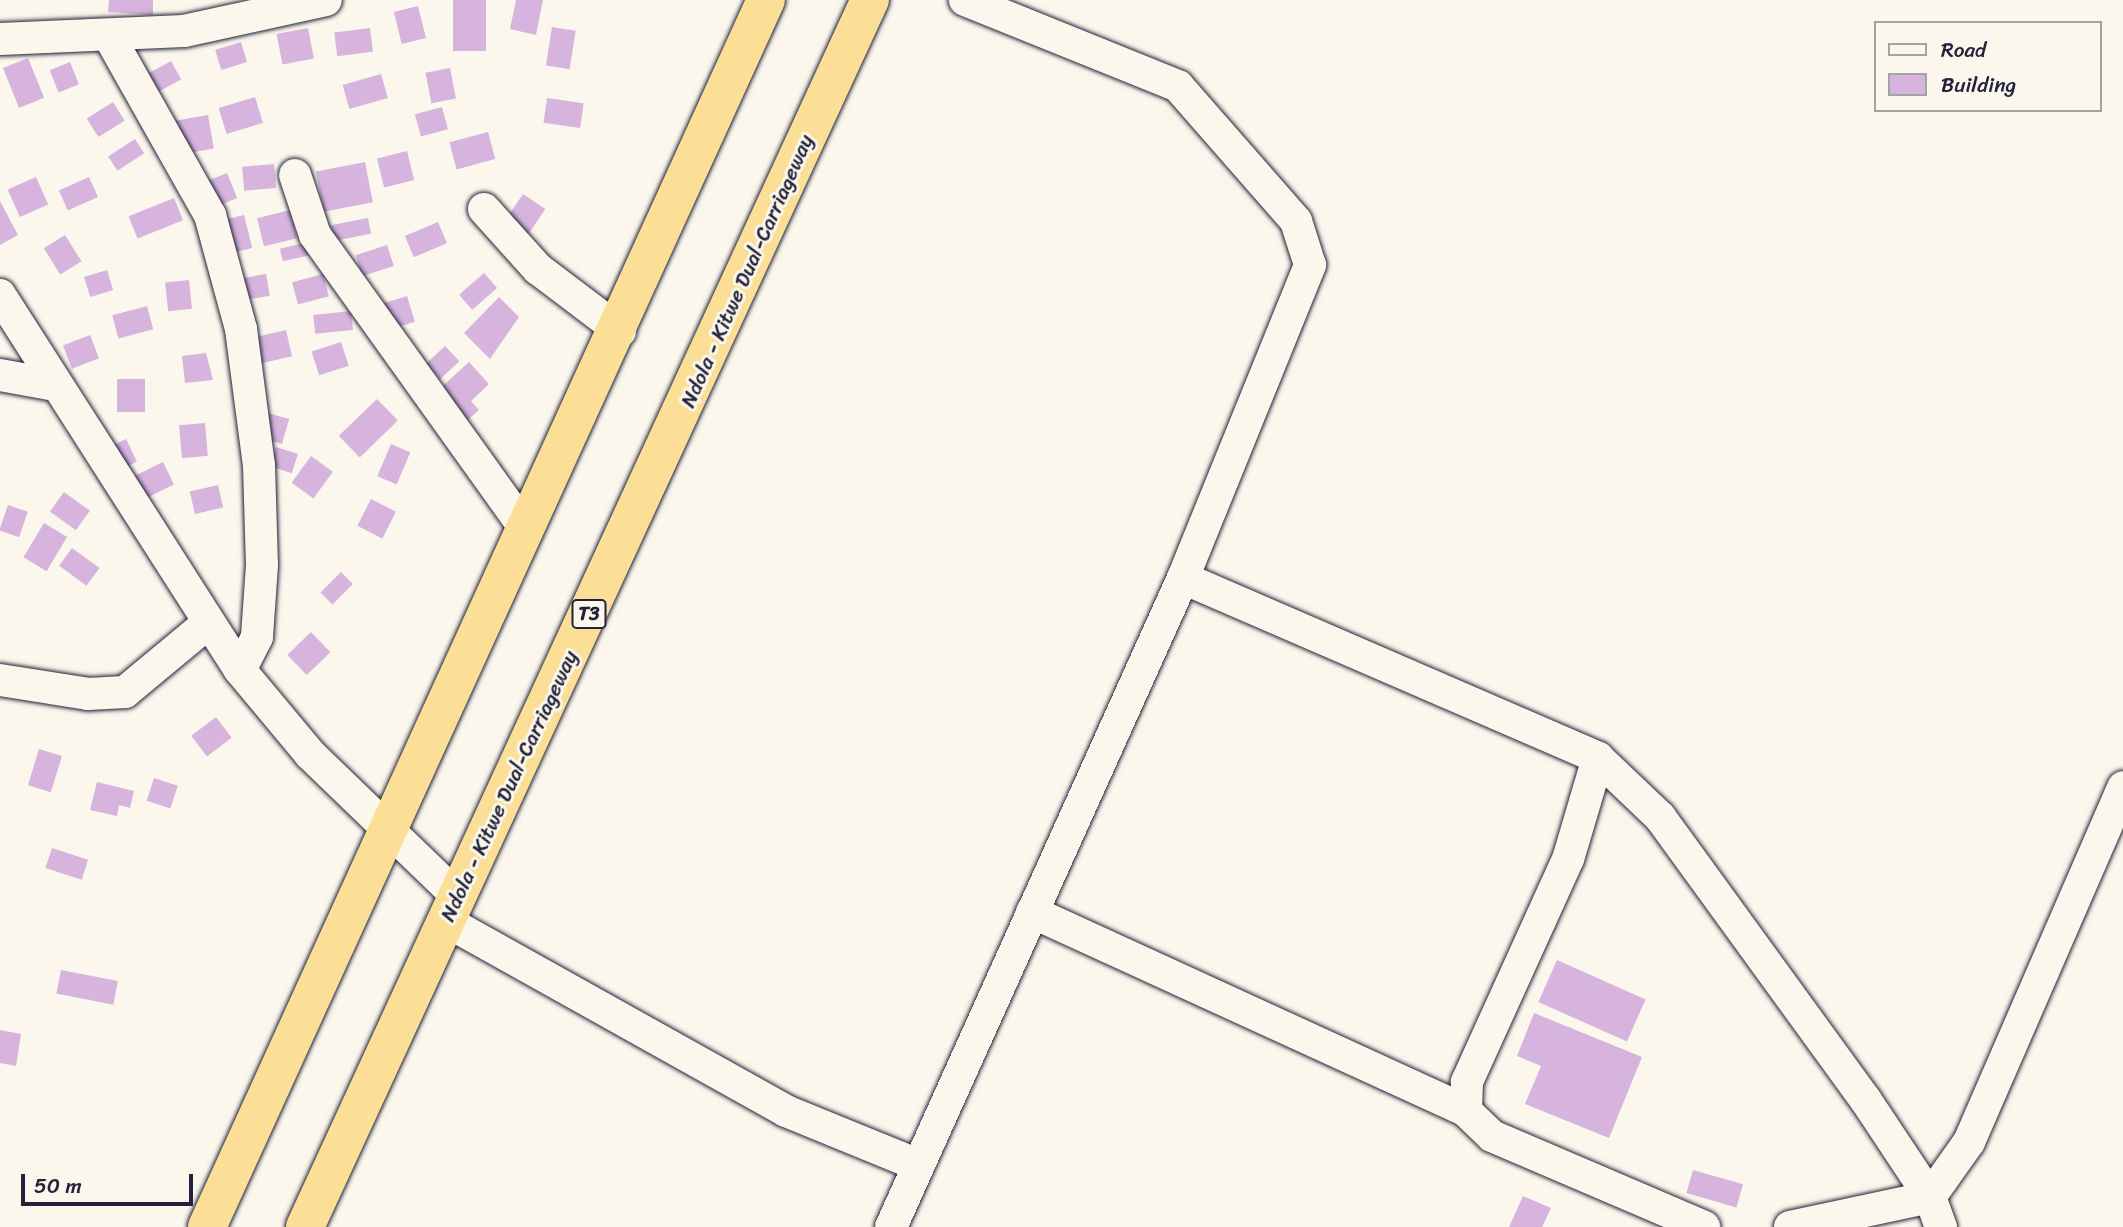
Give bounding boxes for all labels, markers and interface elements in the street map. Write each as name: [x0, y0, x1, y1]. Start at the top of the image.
legend: [1874, 21, 2102, 112]
text: Road: [1941, 31, 1986, 69]
text: Building: [1941, 66, 2016, 104]
street label: Ndola - Kitwe Dual-Carriageway: [675, 131, 819, 411]
road number: T3: [572, 598, 606, 629]
street label: Ndola - Kitwe Dual-Carriageway: [435, 647, 583, 925]
scale bar: [24, 1160, 196, 1204]
text: 50 m: [34, 1167, 82, 1205]

